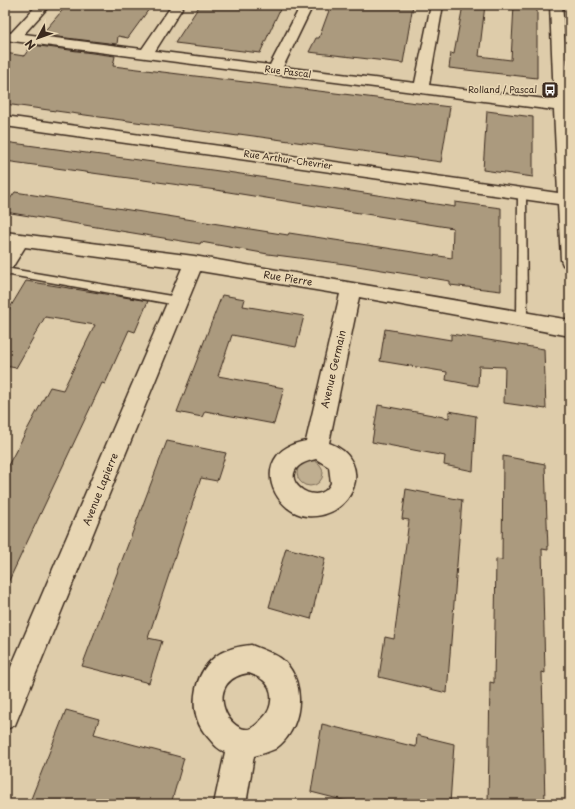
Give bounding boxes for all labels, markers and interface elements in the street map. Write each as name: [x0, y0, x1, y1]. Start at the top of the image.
north arrow: [18, 18, 58, 58]
text: N: [21, 36, 39, 54]
street label: Rue Pascal: [264, 61, 312, 81]
bus stop icon: Rolland / Pascal: [540, 80, 560, 100]
place label: Rolland / Pascal: [468, 82, 537, 96]
street label: Rue Arthur-Chevrier: [243, 146, 334, 172]
street label: Rue Pierre: [262, 266, 314, 289]
street label: Avenue Germain: [316, 328, 349, 409]
street label: Avenue Lapierre: [78, 450, 121, 527]

